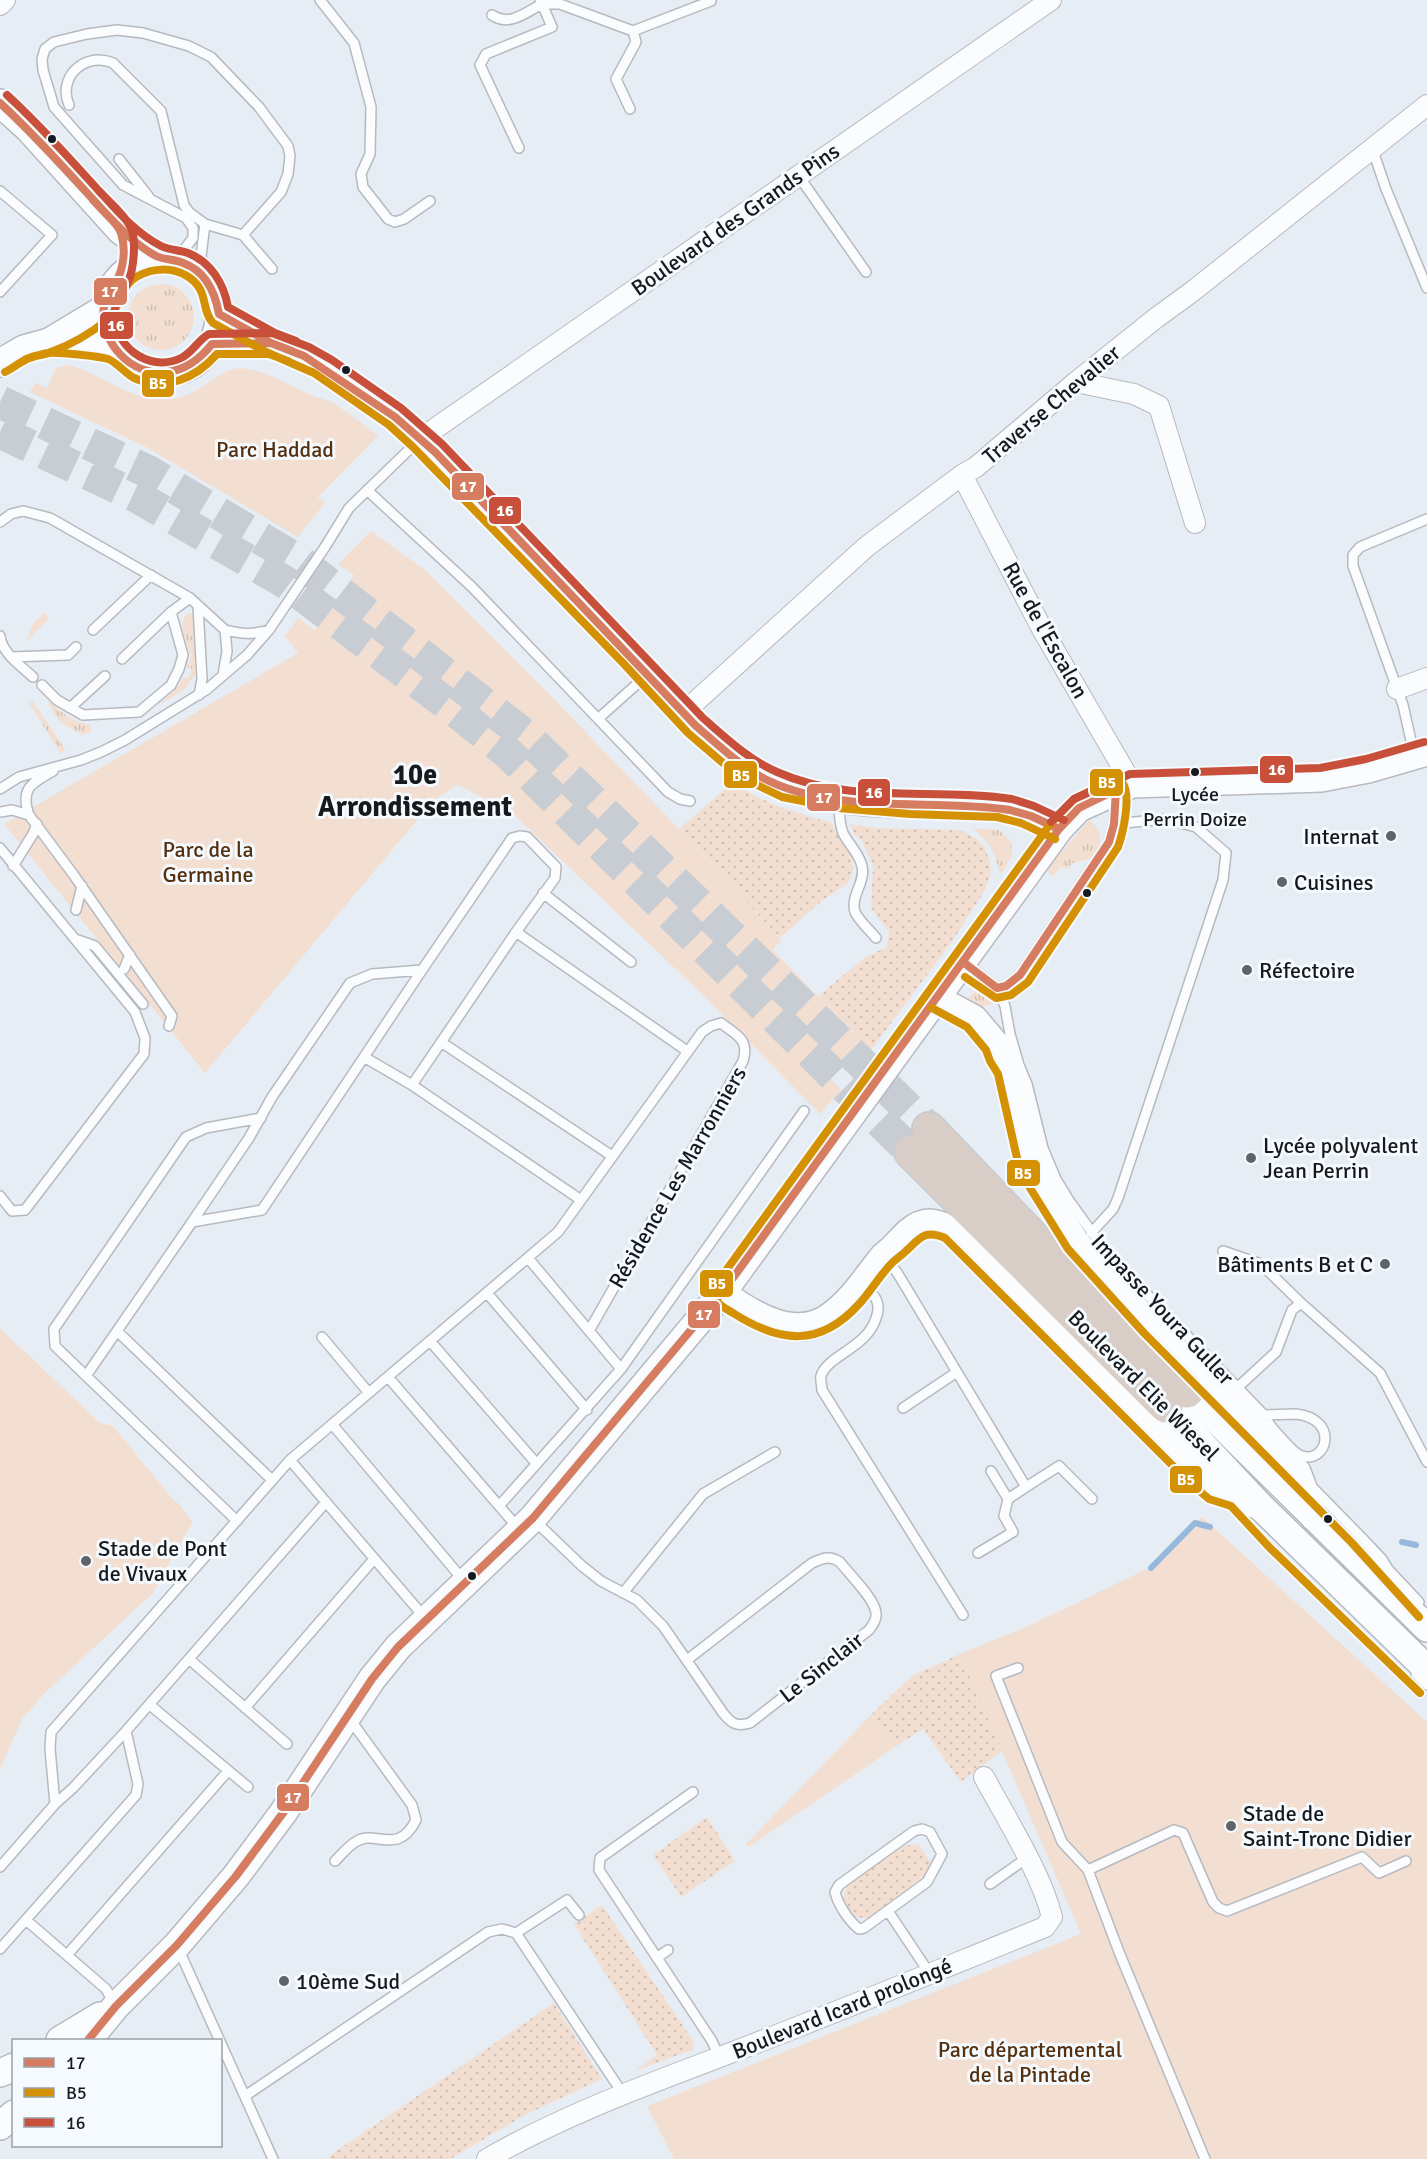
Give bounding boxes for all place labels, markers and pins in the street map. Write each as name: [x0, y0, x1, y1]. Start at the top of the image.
unlabelled marker: [46, 133, 58, 145]
unlabelled marker: [340, 364, 352, 376]
marker: Lycée Perrin Doize: [1189, 766, 1201, 778]
place label: Lycée Perrin Doize: [1143, 782, 1247, 832]
place label: Internat: [1303, 823, 1379, 850]
marker: Internat: [1384, 829, 1398, 843]
place label: Cuisines: [1294, 869, 1373, 896]
marker: Cuisines: [1275, 875, 1289, 889]
unlabelled marker: [1081, 887, 1093, 899]
place label: Réfectoire: [1259, 957, 1355, 984]
marker: Réfectoire: [1240, 963, 1254, 977]
place label: Lycée polyvalent Jean Perrin: [1263, 1132, 1419, 1184]
marker: Lycée polyvalent Jean Perrin: [1244, 1151, 1258, 1165]
place label: Bâtiments B et C: [1217, 1251, 1373, 1278]
marker: Bâtiments B et C: [1378, 1257, 1392, 1271]
unlabelled marker: [1322, 1513, 1334, 1525]
place label: Stade de Pont de Vivaux: [98, 1535, 227, 1587]
marker: Stade de Pont de Vivaux: [79, 1554, 93, 1568]
unlabelled marker: [466, 1570, 478, 1582]
place label: Stade de Saint-Tronc Didier: [1243, 1800, 1412, 1852]
marker: Stade de Saint-Tronc Didier: [1224, 1819, 1238, 1833]
place label: 10ème Sud: [296, 1968, 400, 1995]
marker: 10ème Sud: [277, 1974, 291, 1988]

